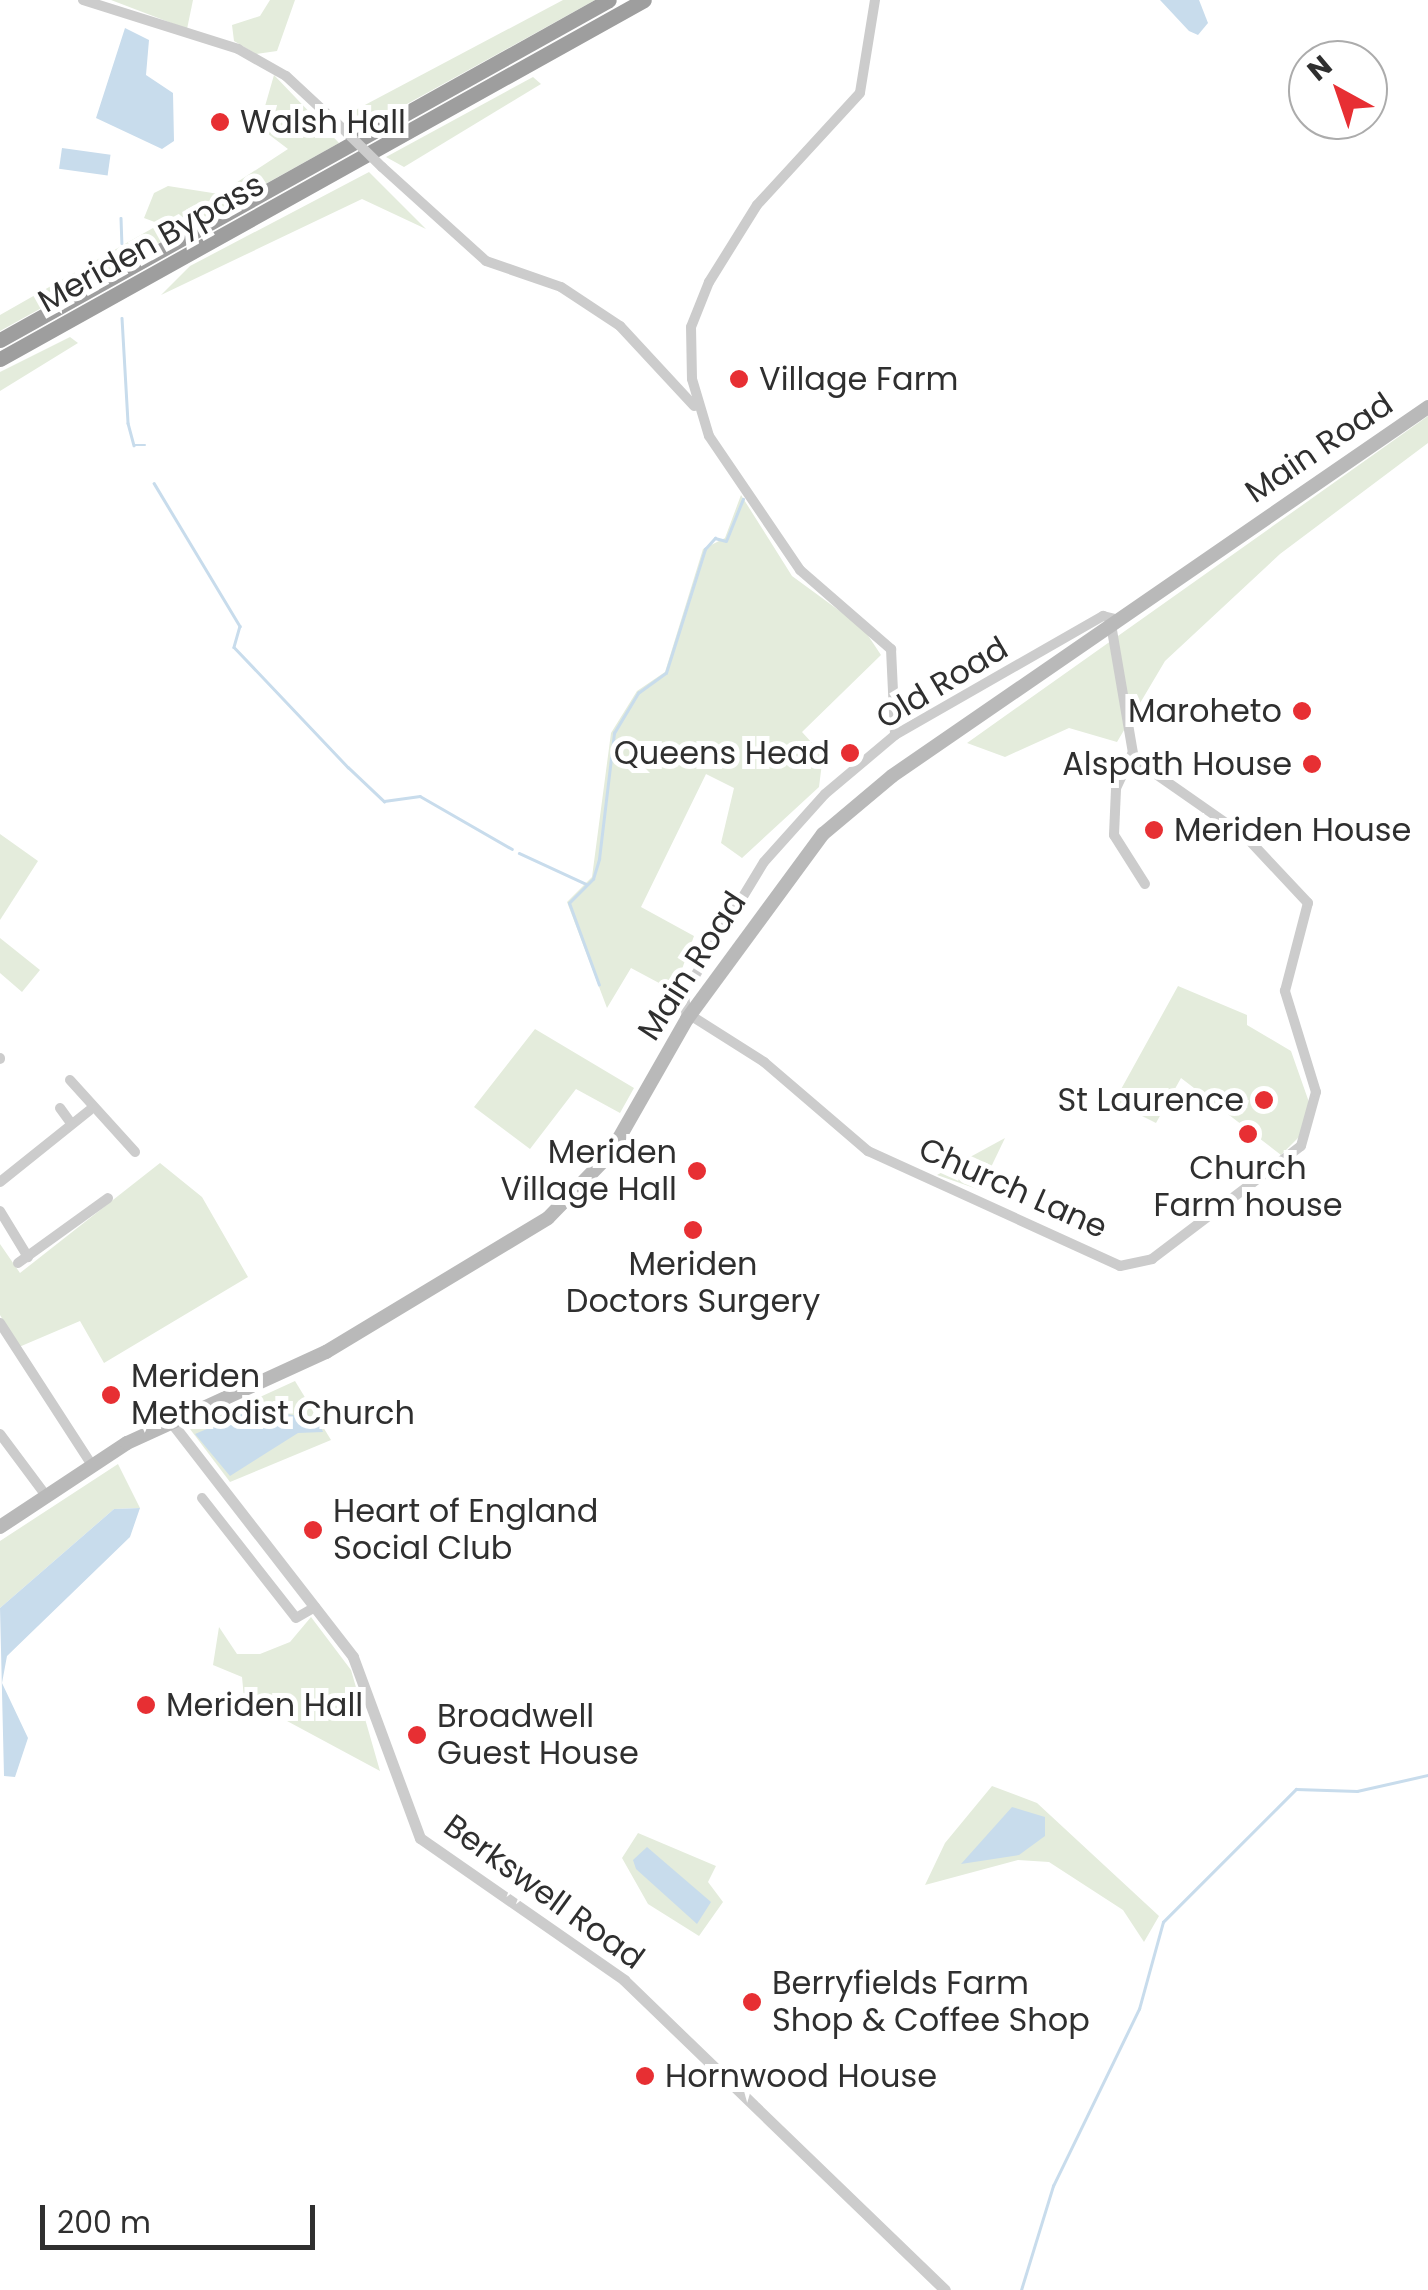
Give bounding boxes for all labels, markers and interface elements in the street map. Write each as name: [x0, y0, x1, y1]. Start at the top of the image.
north arrow: [1288, 40, 1388, 140]
text: N: [1299, 46, 1340, 90]
place label: Walsh Hall: [240, 103, 406, 141]
marker: Walsh Hall: [209, 111, 231, 133]
street label: Meriden Bypass: [31, 165, 271, 321]
place label: Village Farm: [759, 360, 959, 398]
marker: Village Farm: [728, 368, 750, 390]
street label: Main Road: [1238, 385, 1400, 511]
street label: Old Road: [869, 629, 1015, 737]
place label: Maroheto: [1128, 692, 1282, 730]
marker: Maroheto: [1291, 700, 1313, 722]
place label: Queens Head: [614, 734, 830, 772]
marker: Queens Head: [839, 742, 861, 764]
place label: Alspath House: [1062, 745, 1292, 783]
marker: Alspath House: [1301, 753, 1323, 775]
place label: Meriden House: [1174, 811, 1411, 849]
marker: Meriden House: [1143, 819, 1165, 841]
street label: Main Road: [630, 885, 754, 1047]
place label: St Laurence: [1058, 1081, 1244, 1119]
marker: St Laurence: [1253, 1089, 1275, 1111]
marker: Church Farm house: [1237, 1123, 1259, 1145]
street label: Church Lane: [913, 1129, 1113, 1247]
place label: Meriden Village Hall: [501, 1134, 677, 1209]
place label: Church Farm house: [1153, 1150, 1343, 1225]
marker: Meriden Village Hall: [686, 1160, 708, 1182]
marker: Meriden Doctors Surgery: [682, 1219, 704, 1241]
place label: Meriden Doctors Surgery: [566, 1246, 820, 1321]
place label: Meriden Methodist Church: [131, 1358, 415, 1433]
marker: Meriden Methodist Church: [100, 1384, 122, 1406]
place label: Heart of England Social Club: [333, 1493, 598, 1568]
marker: Heart of England Social Club: [302, 1519, 324, 1541]
place label: Meriden Hall: [166, 1686, 363, 1724]
marker: Meriden Hall: [135, 1694, 157, 1716]
place label: Broadwell Guest House: [437, 1698, 639, 1773]
marker: Broadwell Guest House: [406, 1724, 428, 1746]
street label: Berkswell Road: [436, 1806, 652, 1978]
place label: Berryfields Farm Shop & Coffee Shop: [772, 1965, 1090, 2040]
marker: Berryfields Farm Shop & Coffee Shop: [741, 1991, 763, 2013]
place label: Hornwood House: [665, 2057, 937, 2095]
marker: Hornwood House: [634, 2065, 656, 2087]
scale bar: [45, 2185, 320, 2247]
text: 200 m: [57, 2201, 151, 2244]

